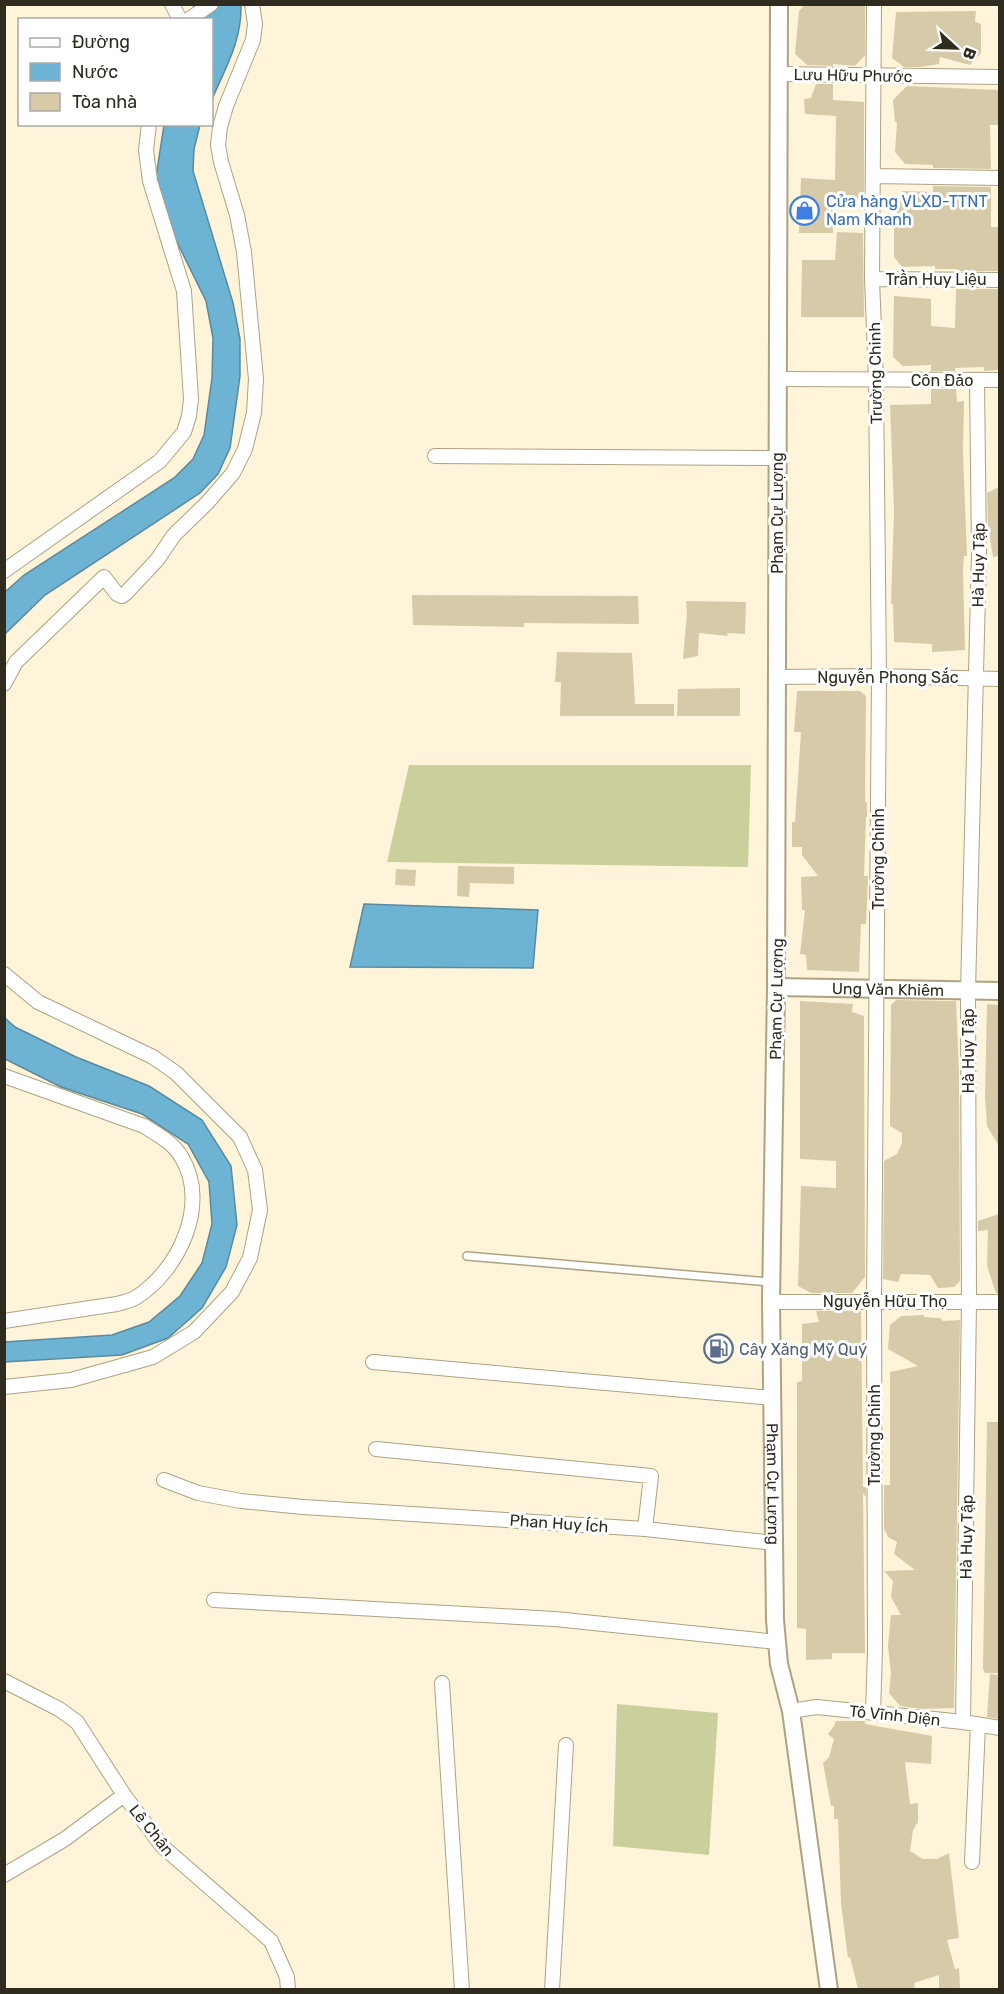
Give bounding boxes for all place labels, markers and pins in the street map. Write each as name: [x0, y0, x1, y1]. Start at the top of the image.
place label: Cửa hàng VLXD-TTNT Nam Khanh: [826, 192, 988, 229]
shop icon: Cửa hàng VLXD-TTNT Nam Khanh: [789, 194, 821, 226]
fuel station icon: Cây Xăng Mỹ Quý: [702, 1333, 734, 1365]
place label: Cây Xăng Mỹ Quý: [739, 1340, 867, 1359]

